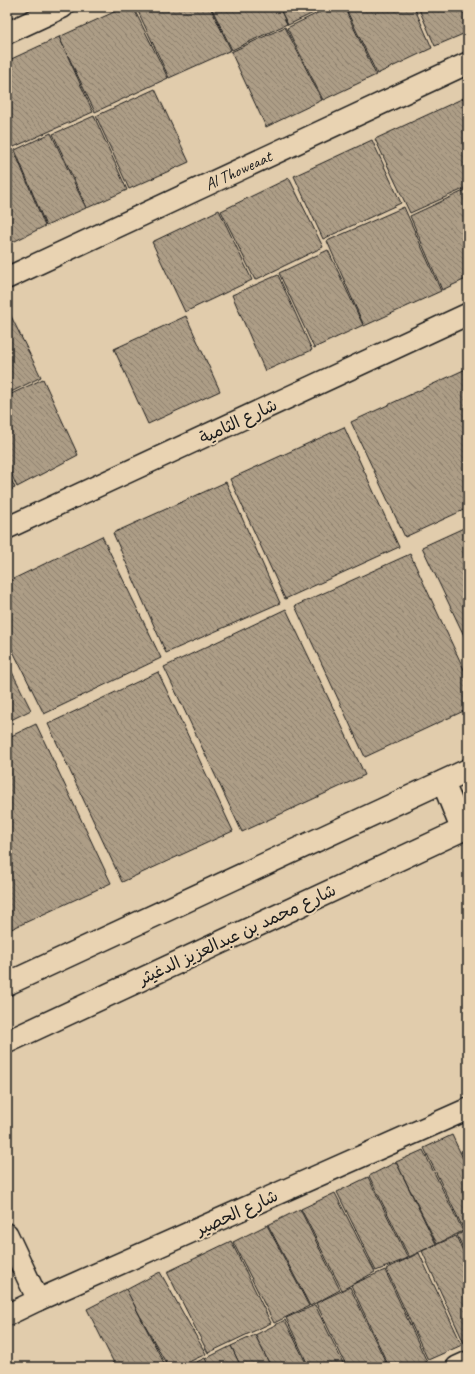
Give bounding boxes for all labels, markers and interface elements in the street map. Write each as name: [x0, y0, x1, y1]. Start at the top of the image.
street label: Al Thoweaat: [201, 145, 277, 195]
street label: شارع الثامية: [196, 394, 281, 450]
street label: شارع محمد بن عبدالعزيز الدغيثر: [133, 879, 340, 991]
street label: شارع الحصير: [191, 1185, 282, 1242]

